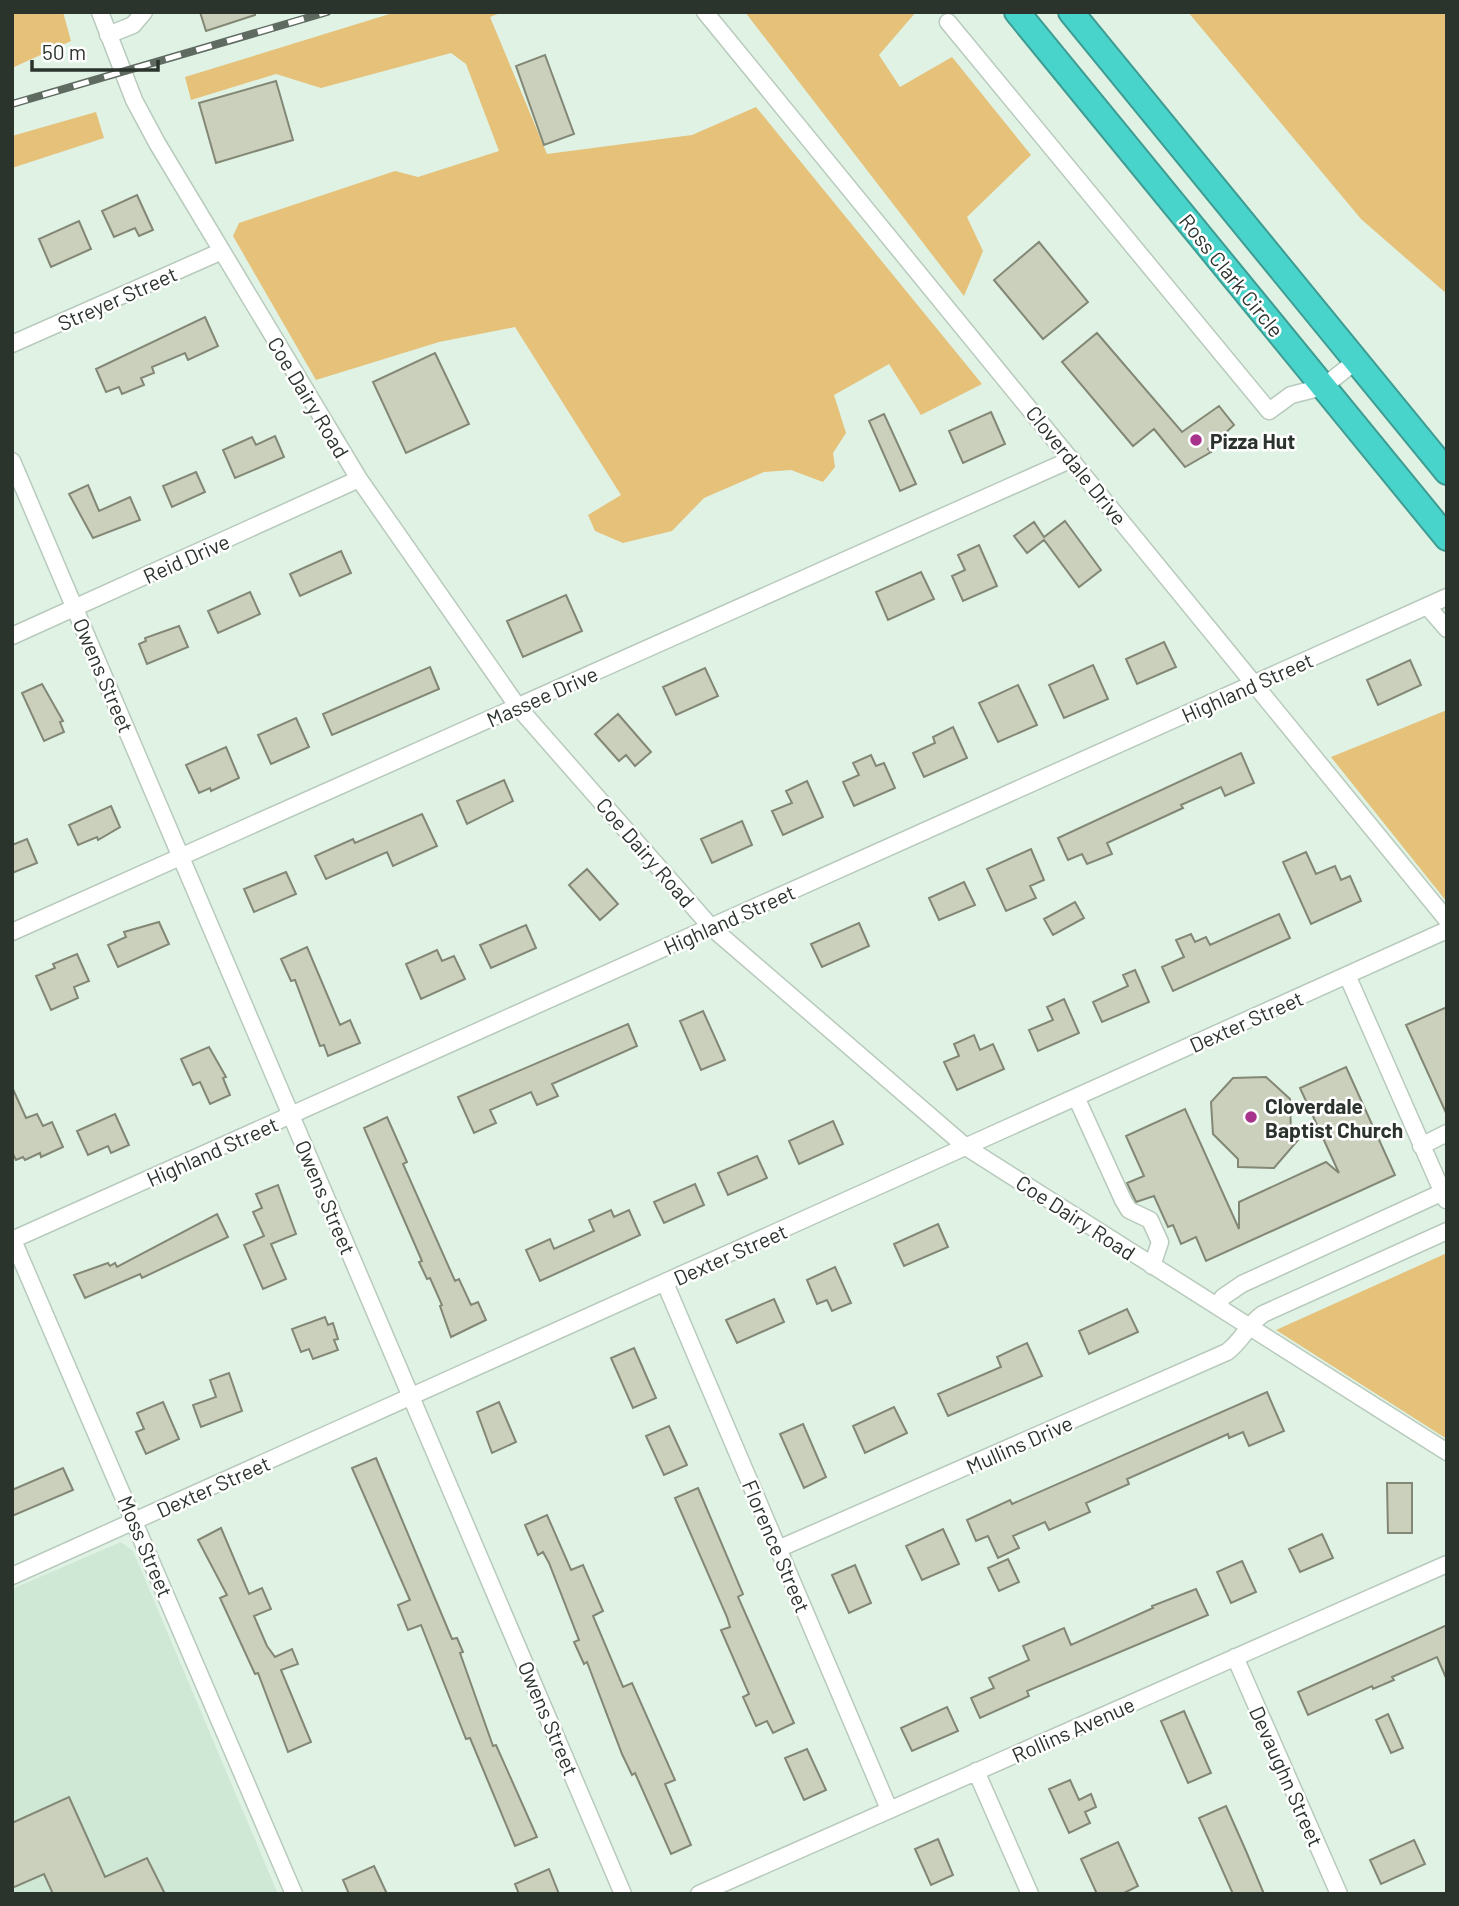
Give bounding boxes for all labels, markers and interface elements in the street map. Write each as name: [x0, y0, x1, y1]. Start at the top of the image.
scale bar: [32, 28, 158, 72]
text: 50 m: [42, 39, 86, 64]
street label: Ross Clark Circle: [1175, 208, 1289, 342]
street label: Streyer Street: [53, 261, 181, 335]
street label: Coe Dairy Road: [263, 332, 355, 462]
street label: Cloverdale Drive: [1021, 400, 1133, 530]
place label: Pizza Hut: [1210, 428, 1295, 453]
marker: Pizza Hut: [1188, 432, 1204, 448]
street label: Reid Drive: [139, 528, 233, 588]
street label: Owens Street: [69, 614, 139, 736]
street label: Highland Street: [1177, 647, 1317, 727]
street label: Massee Drive: [483, 660, 601, 732]
street label: Coe Dairy Road: [592, 792, 700, 912]
street label: Highland Street: [659, 879, 799, 959]
street label: Dexter Street: [1185, 985, 1307, 1057]
place label: Cloverdale Baptist Church: [1265, 1093, 1403, 1142]
marker: Cloverdale Baptist Church: [1243, 1109, 1259, 1125]
street label: Highland Street: [142, 1111, 282, 1191]
street label: Owens Street: [291, 1136, 361, 1258]
street label: Coe Dairy Road: [1012, 1169, 1140, 1265]
street label: Dexter Street: [669, 1218, 791, 1290]
street label: Mullins Drive: [962, 1409, 1076, 1479]
street label: Dexter Street: [152, 1450, 274, 1522]
street label: Florence Street: [738, 1476, 816, 1616]
street label: Moss Street: [113, 1491, 179, 1601]
street label: Owens Street: [514, 1657, 584, 1779]
street label: Rollins Avenue: [1008, 1691, 1138, 1767]
street label: Devaughn Street: [1245, 1702, 1329, 1850]

